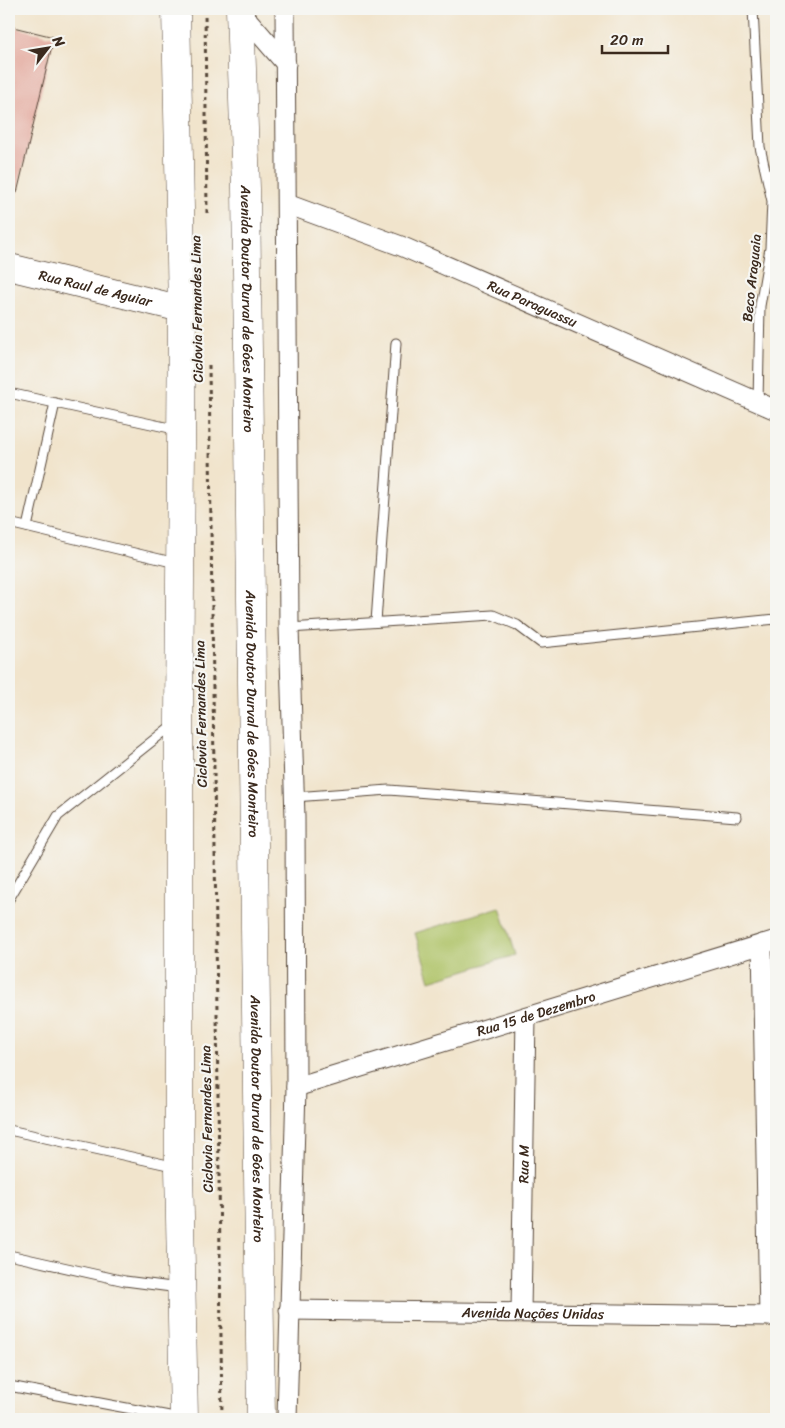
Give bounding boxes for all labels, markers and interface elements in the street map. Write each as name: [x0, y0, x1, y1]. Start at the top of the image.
north arrow: [22, 22, 72, 72]
scale bar: [602, 22, 669, 54]
text: 20 m: [610, 27, 644, 53]
text: N: [45, 30, 72, 52]
street label: Avenida Doutor Durval de Góes Monteiro: [233, 184, 261, 433]
street label: Beco Araguaia: [735, 233, 769, 323]
street label: Ciclovia Fernandes Lima: [183, 235, 211, 383]
street label: Rua Raul de Aguiar: [36, 262, 156, 314]
street label: Rua Paraguassu: [483, 273, 582, 334]
street label: Avenida Doutor Durval de Góes Monteiro: [238, 589, 266, 838]
street label: Ciclovia Fernandes Lima: [187, 640, 215, 788]
street label: Rua 15 de Dezembro: [473, 983, 599, 1044]
street label: Avenida Doutor Durval de Góes Monteiro: [243, 994, 271, 1243]
street label: Ciclovia Fernandes Lima: [193, 1045, 221, 1193]
street label: Rua M: [511, 1144, 536, 1184]
street label: Avenida Nações Unidas: [461, 1300, 605, 1326]

